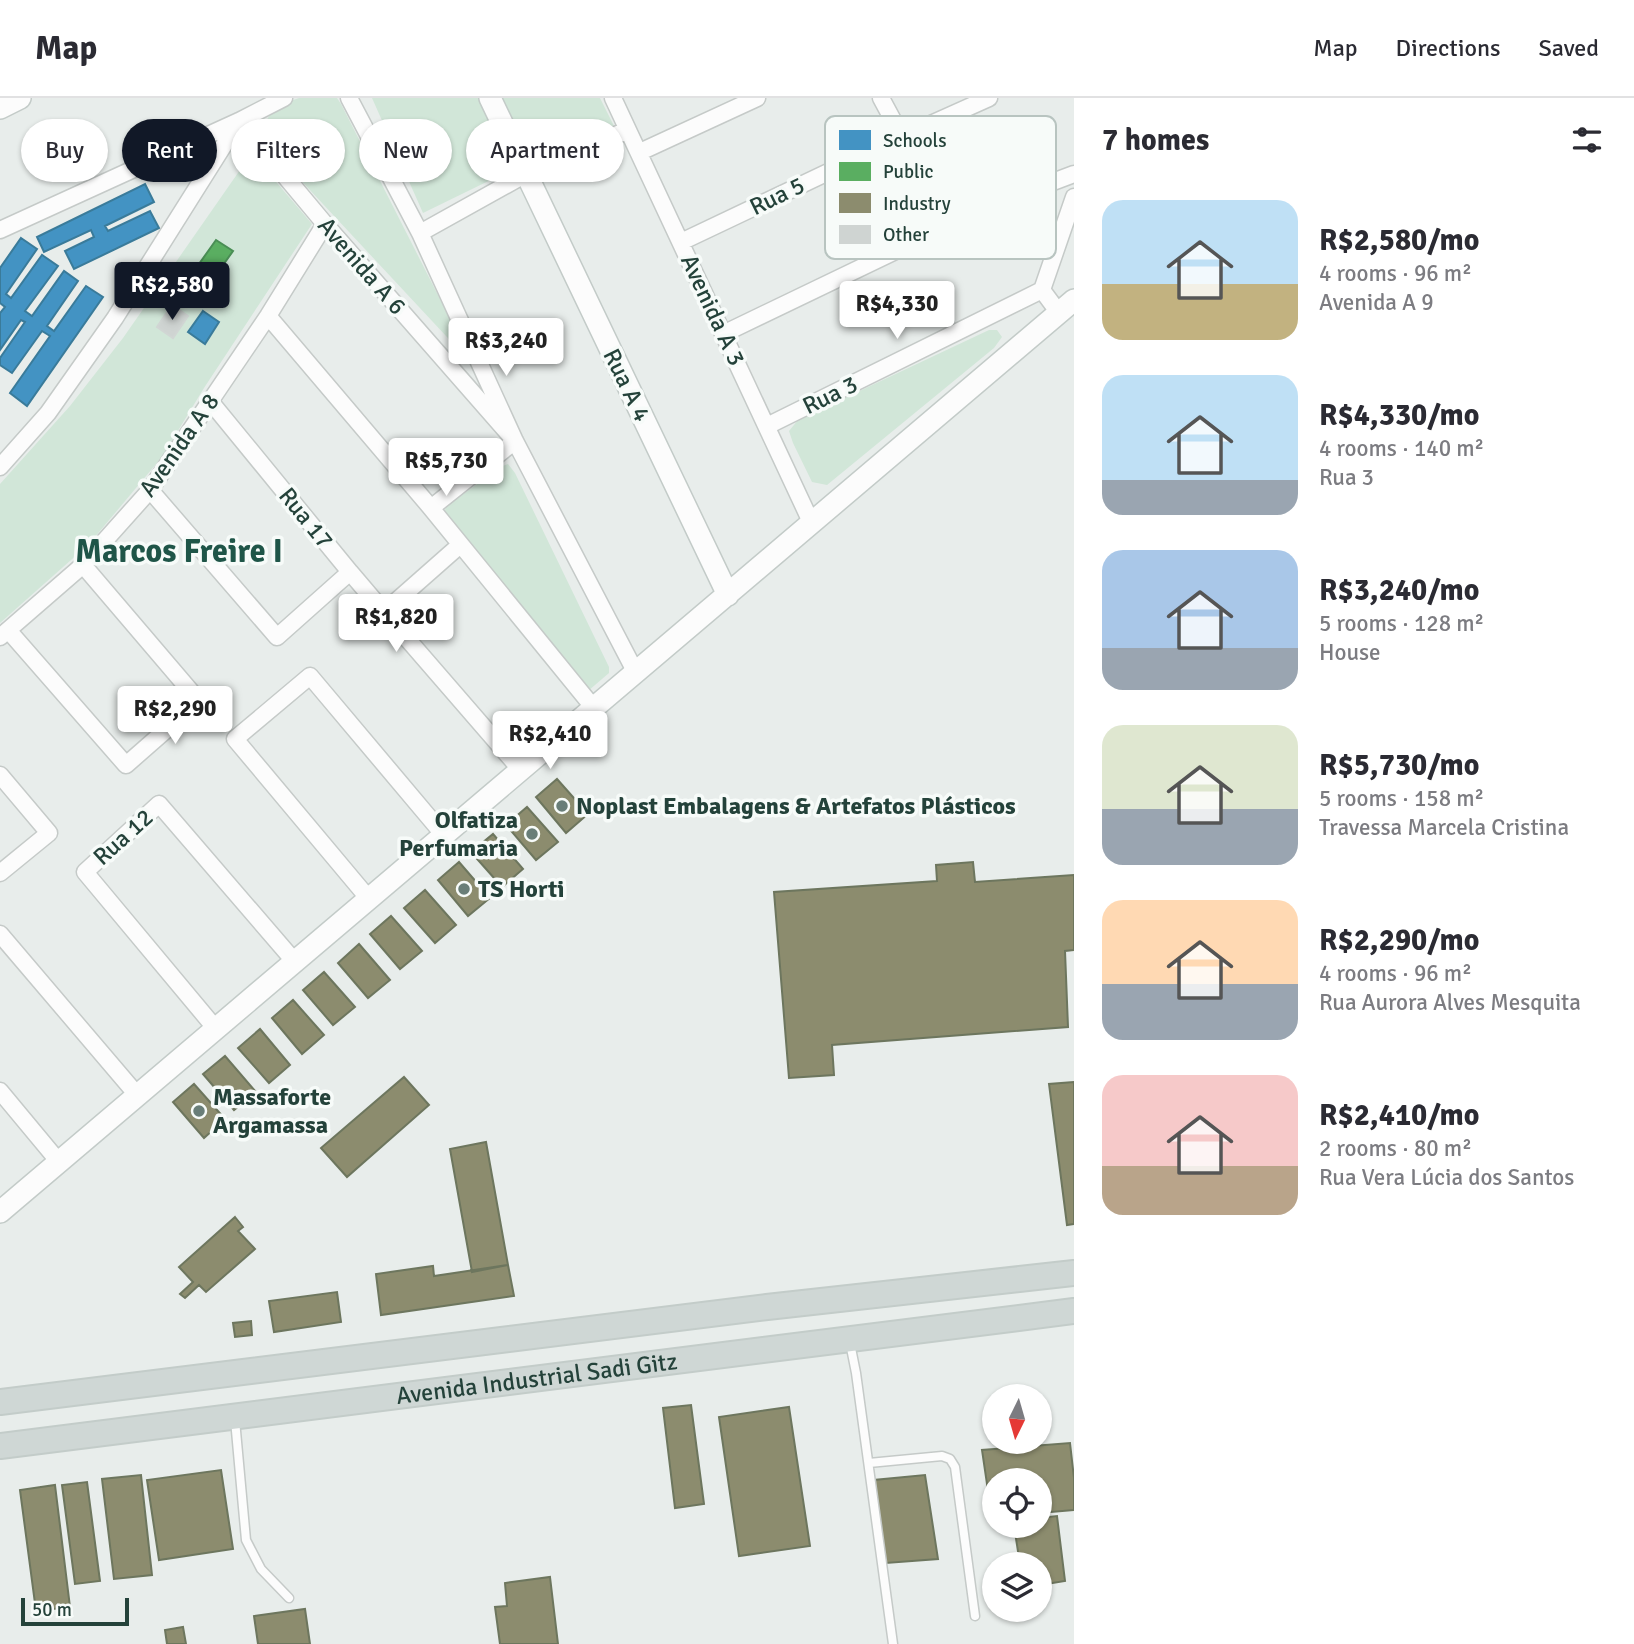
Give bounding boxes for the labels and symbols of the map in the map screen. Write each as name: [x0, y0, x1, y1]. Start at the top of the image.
legend: [825, 116, 1056, 259]
text: Schools: [883, 129, 947, 153]
text: Public: [883, 160, 934, 184]
street label: Rua 5: [745, 170, 809, 222]
text: Industry: [883, 192, 951, 216]
street label: Avenida A 6: [311, 211, 413, 321]
text: Other: [883, 223, 929, 247]
street label: Avenida A 3: [674, 249, 752, 371]
pin: R$2,580: [107, 262, 237, 322]
pin: R$4,330: [832, 282, 962, 341]
pin: R$3,240: [441, 318, 571, 378]
street label: Rua A 4: [597, 344, 657, 426]
street label: Rua 3: [798, 369, 862, 421]
street label: Avenida A 8: [132, 387, 226, 503]
pin: R$5,730: [381, 438, 511, 498]
street label: Rua 17: [272, 481, 340, 555]
district label: Marcos Freire I: [75, 532, 283, 571]
pin: R$1,820: [331, 594, 461, 654]
pin: R$2,290: [110, 686, 240, 746]
pin: R$2,410: [485, 712, 615, 771]
place label: Noplast Embalagens & Artefatos Plásticos: [576, 791, 1016, 821]
marker: Noplast Embalagens & Artefatos Plásticos: [554, 798, 570, 814]
street label: Rua 12: [87, 802, 159, 872]
place label: Olfatiza Perfumaria: [399, 805, 518, 863]
marker: Olfatiza Perfumaria: [524, 826, 540, 842]
place label: TS Horti: [478, 874, 564, 904]
marker: TS Horti: [456, 881, 472, 897]
place label: Massaforte Argamassa: [213, 1082, 331, 1140]
marker: Massaforte Argamassa: [191, 1103, 207, 1119]
street label: Avenida Industrial Sadi Gitz: [394, 1346, 679, 1411]
north arrow: [982, 1384, 1052, 1454]
scale bar: [21, 1595, 130, 1627]

